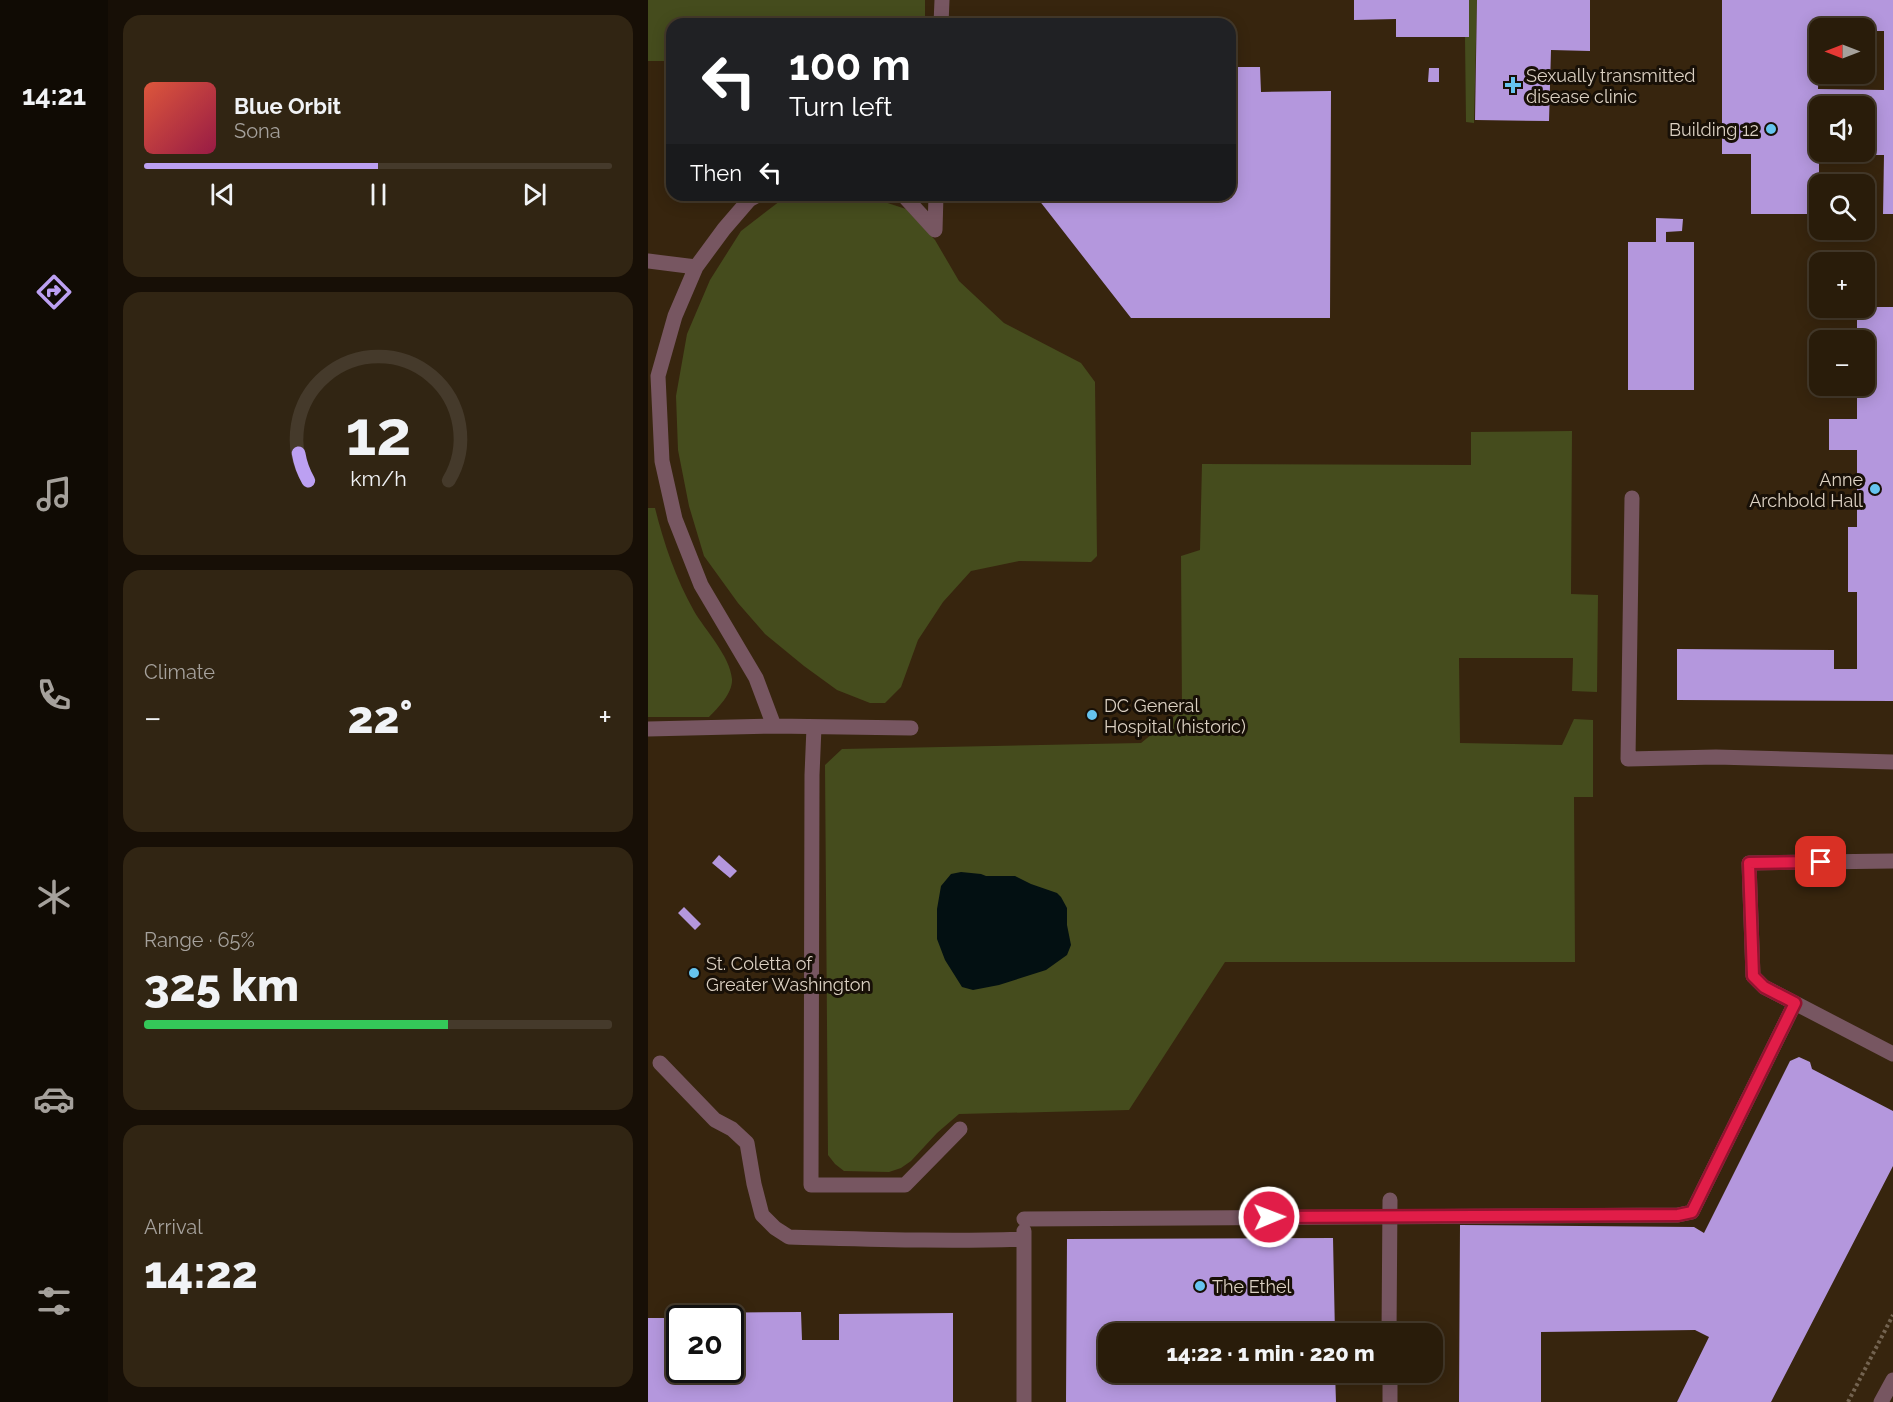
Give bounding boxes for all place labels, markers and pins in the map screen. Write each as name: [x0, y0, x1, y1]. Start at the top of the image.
place label: Sexually transmitted disease clinic: [1526, 65, 1696, 107]
marker: Sexually transmitted disease clinic: [1504, 76, 1522, 94]
place label: Building 12: [1669, 119, 1759, 140]
marker: Building 12: [1764, 122, 1778, 136]
place label: Anne Archbold Hall: [1749, 469, 1863, 511]
marker: Anne Archbold Hall: [1868, 482, 1882, 496]
place label: DC General Hospital (historic): [1104, 695, 1246, 737]
marker: DC General Hospital (historic): [1085, 708, 1099, 722]
pin: [1795, 836, 1846, 887]
place label: St. Coletta of Greater Washington: [706, 953, 871, 995]
marker: St. Coletta of Greater Washington: [687, 966, 701, 980]
place label: The Ethel: [1212, 1276, 1292, 1297]
marker: The Ethel: [1193, 1279, 1207, 1293]

